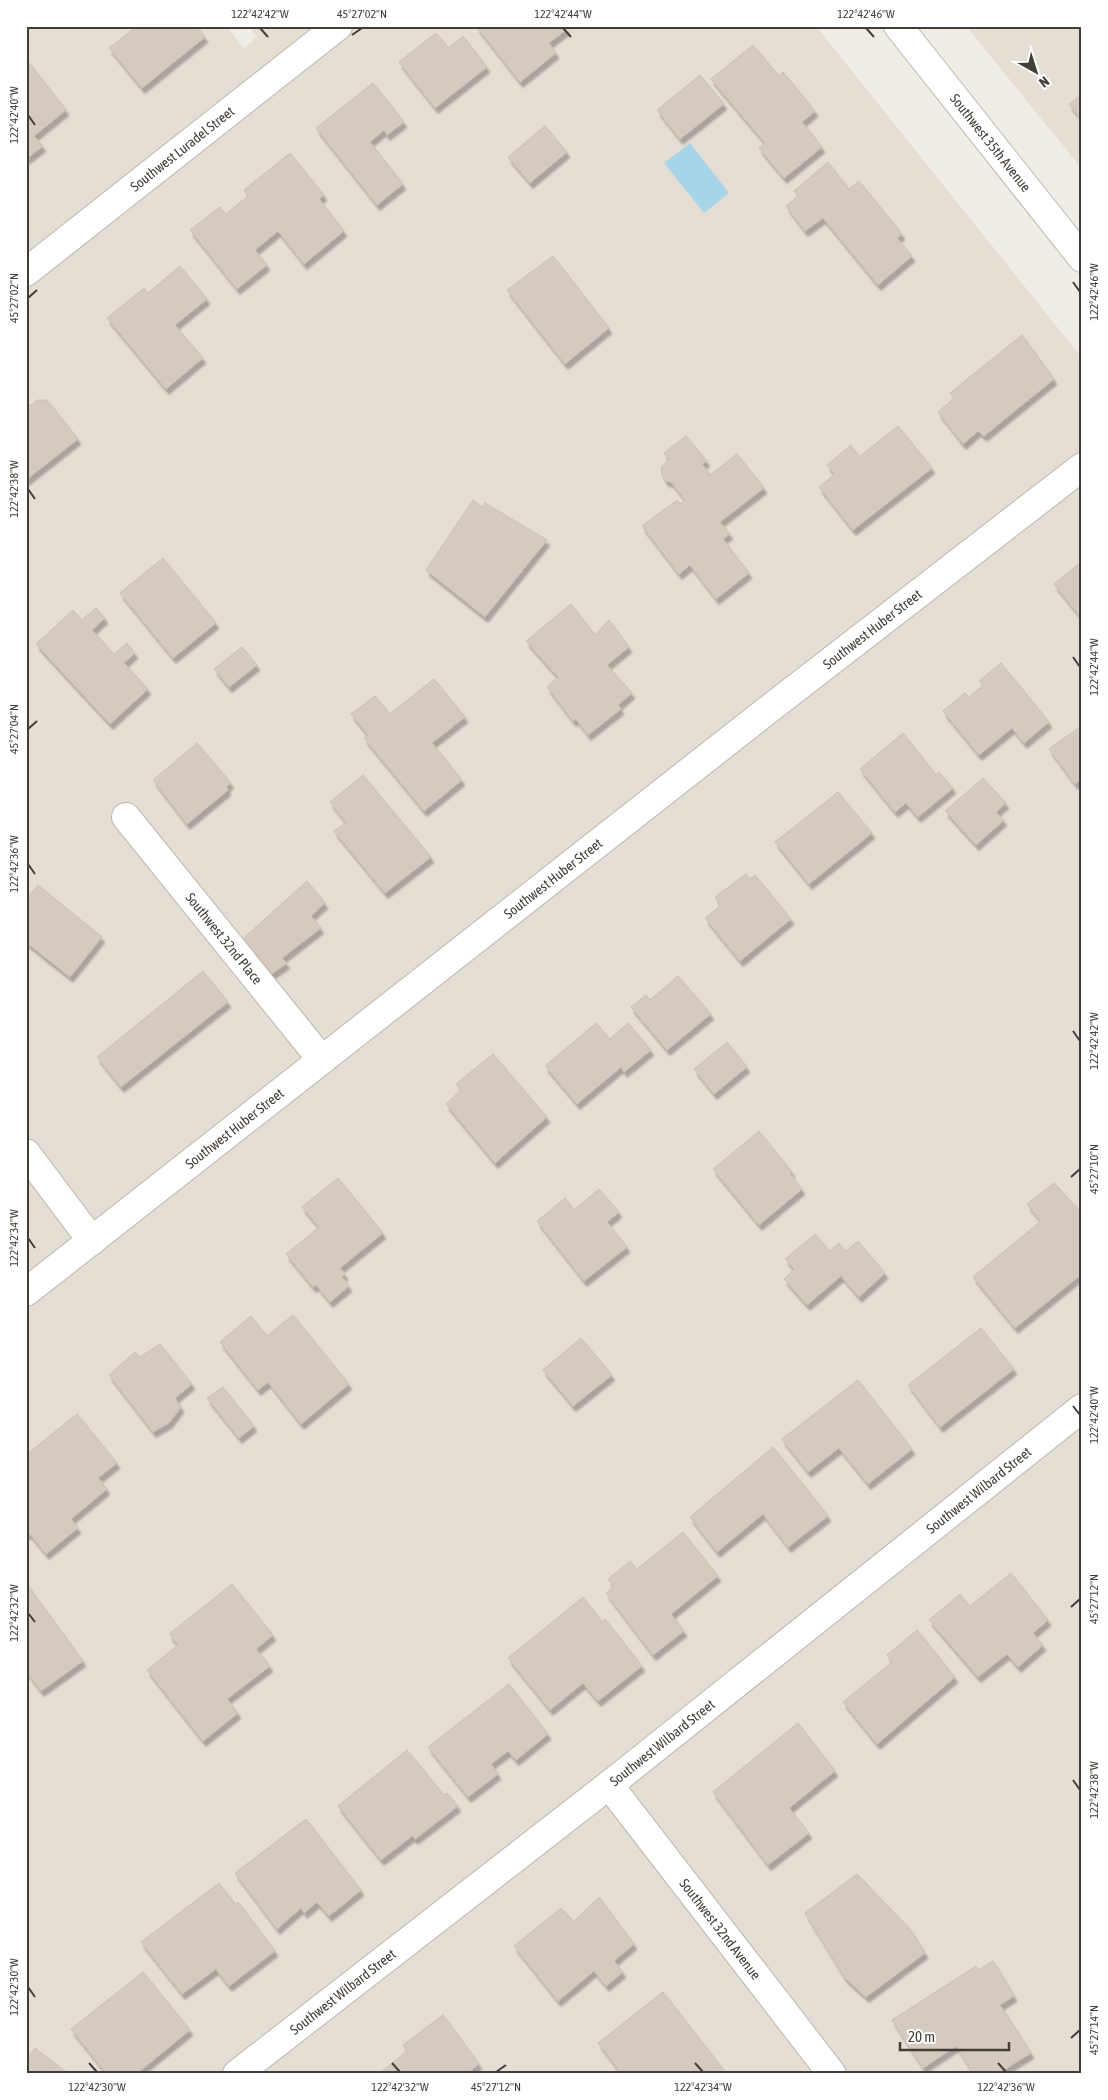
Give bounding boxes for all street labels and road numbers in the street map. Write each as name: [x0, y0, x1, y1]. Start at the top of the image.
street label: Southwest 35th Avenue: [947, 91, 1034, 195]
street label: Southwest Luradel Street: [127, 103, 237, 195]
street label: Southwest Huber Street: [820, 586, 925, 672]
street label: Southwest Huber Street: [501, 835, 605, 922]
street label: Southwest 32nd Place: [182, 890, 266, 987]
street label: Southwest Huber Street: [182, 1085, 287, 1172]
street label: Southwest Wilbard Street: [923, 1444, 1034, 1537]
street label: Southwest Wilbard Street: [607, 1696, 718, 1789]
street label: Southwest 32nd Avenue: [676, 1876, 764, 1983]
street label: Southwest Wilbard Street: [287, 1946, 399, 2038]

